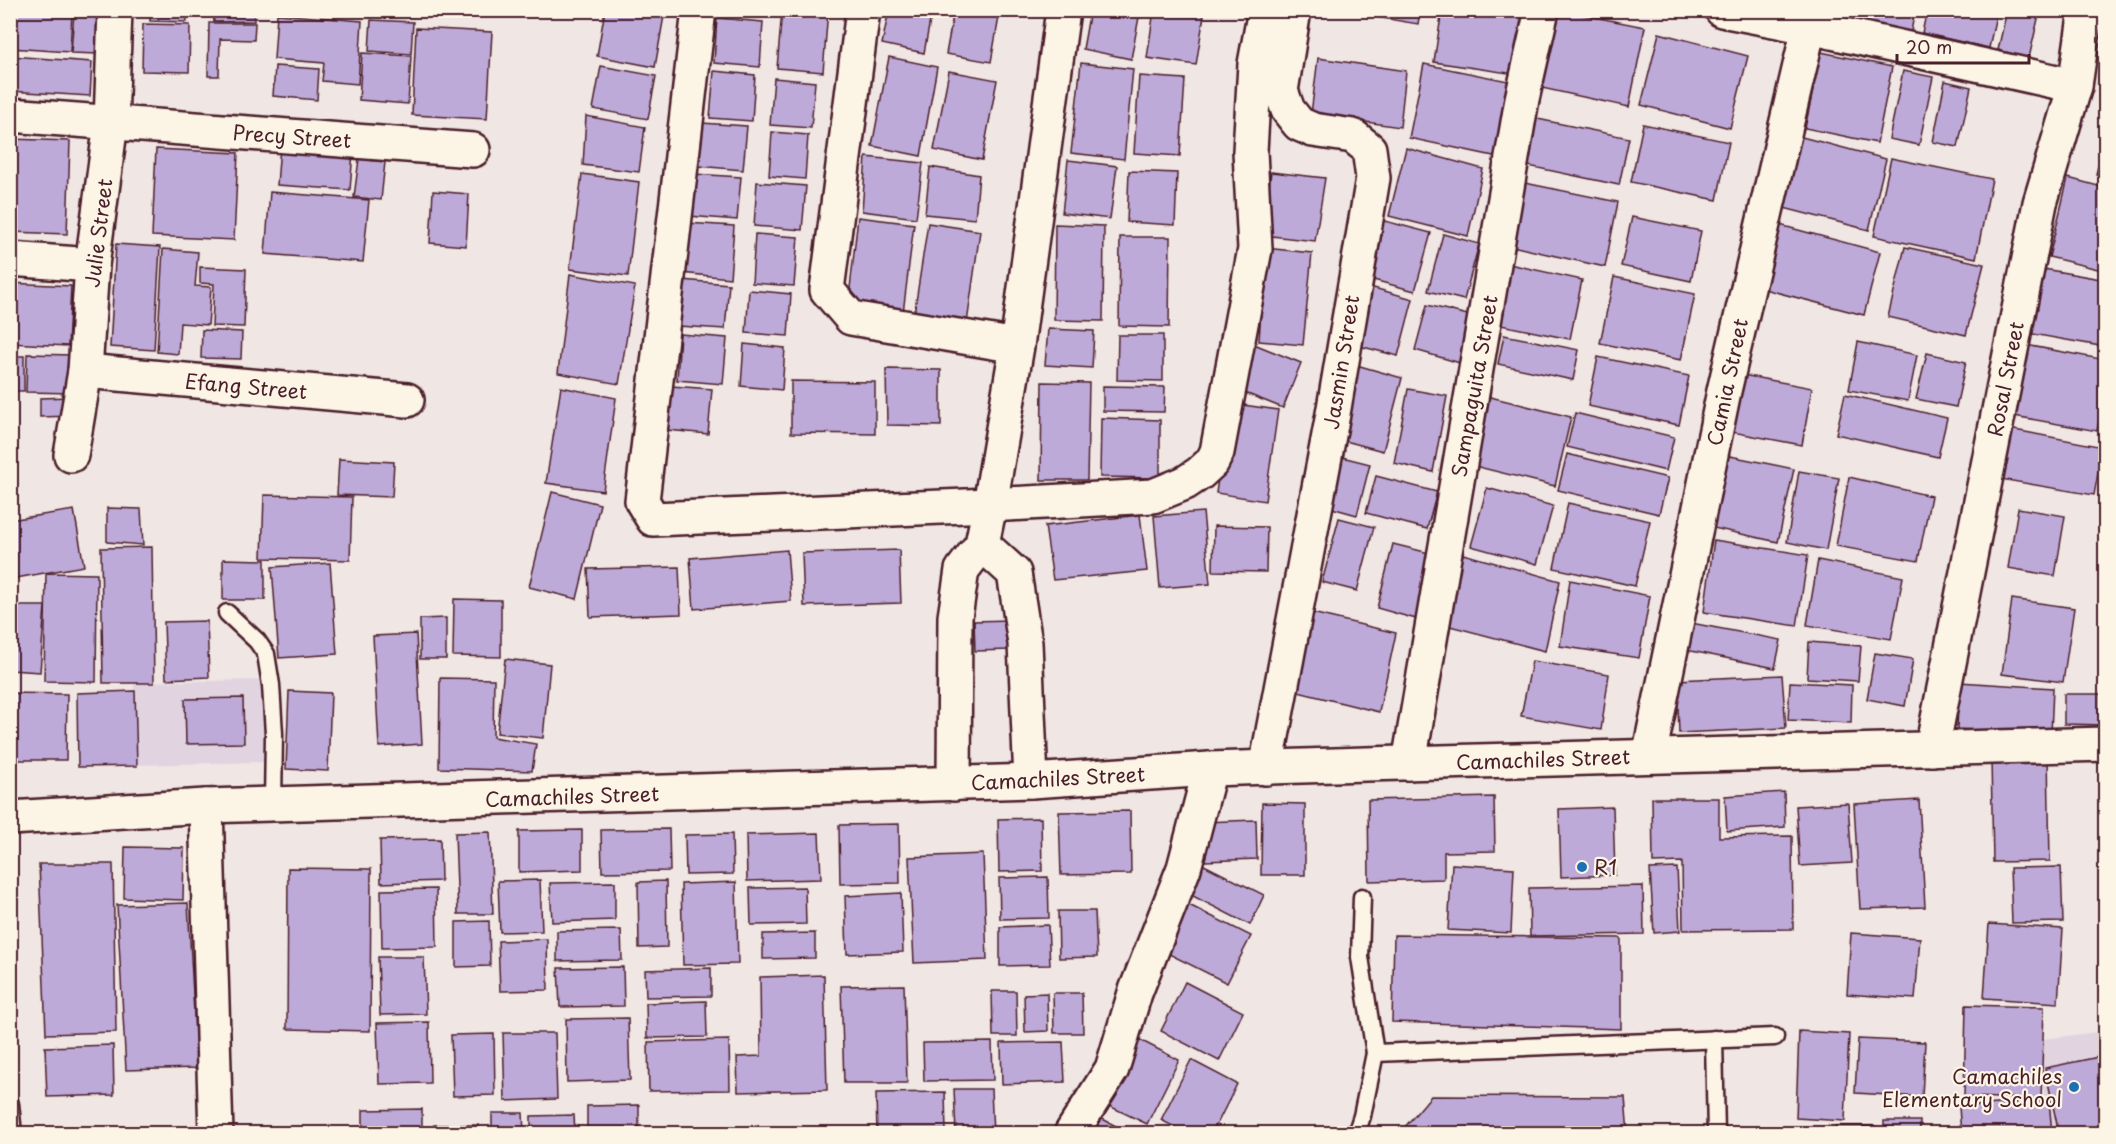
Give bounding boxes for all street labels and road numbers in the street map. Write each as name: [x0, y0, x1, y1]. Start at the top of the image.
street label: Precy Street: [232, 117, 352, 155]
street label: Julie Street: [76, 177, 120, 289]
street label: Jasmin Street: [1316, 293, 1366, 431]
street label: Sampaguita Street: [1443, 293, 1505, 479]
street label: Camia Street: [1699, 316, 1755, 448]
street label: Rosal Street: [1979, 319, 2031, 439]
street label: Efang Street: [184, 366, 308, 406]
street label: Camachiles Street: [1455, 741, 1631, 777]
street label: Camachiles Street: [970, 758, 1146, 798]
street label: Camachiles Street: [484, 778, 660, 814]

